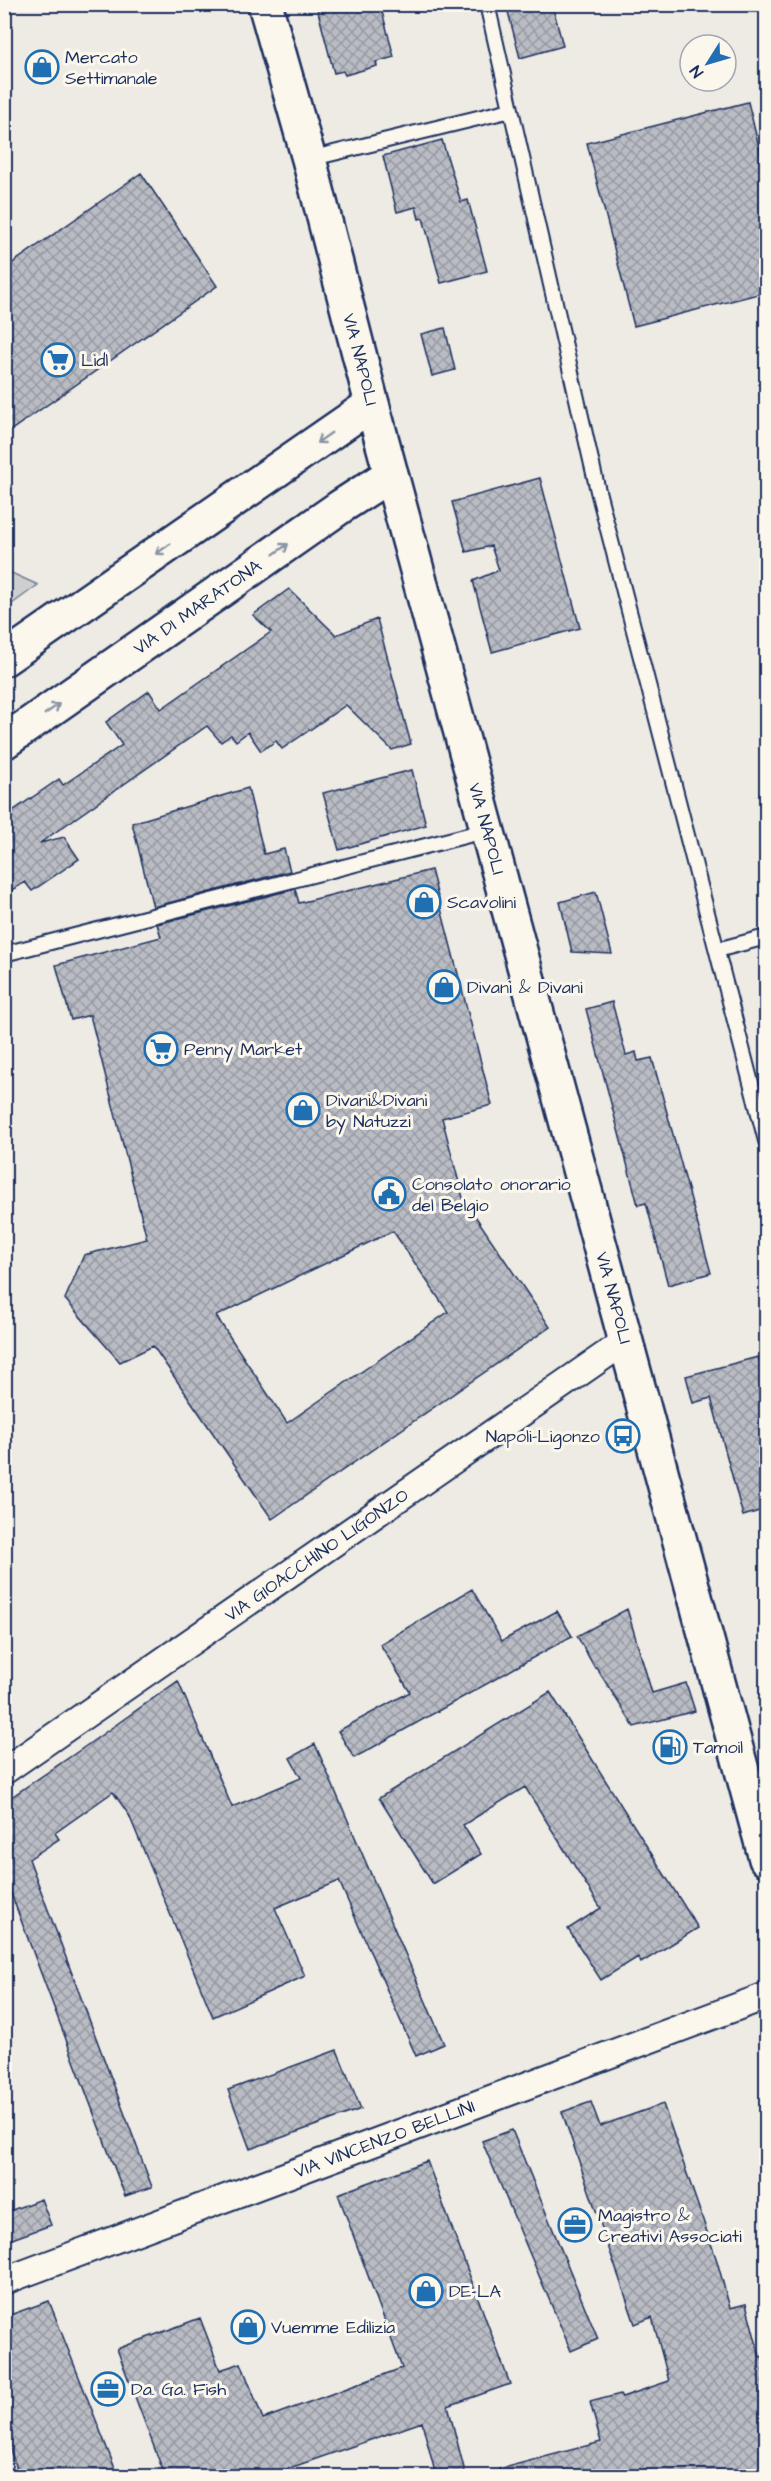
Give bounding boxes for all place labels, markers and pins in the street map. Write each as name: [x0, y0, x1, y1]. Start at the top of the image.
place label: Mercato Settimanale: [65, 45, 158, 91]
shop icon: Mercato Settimanale: [24, 49, 60, 85]
supermarket icon: Lidl: [40, 342, 76, 378]
place label: Lidl: [81, 348, 108, 373]
shop icon: Scavolini: [406, 884, 442, 920]
place label: Scavolini: [447, 890, 516, 915]
shop icon: Divani & Divani: [426, 969, 462, 1005]
place label: Divani & Divani: [467, 975, 583, 1000]
supermarket icon: Penny Market: [143, 1031, 179, 1067]
place label: Penny Market: [184, 1037, 303, 1063]
place label: Divani&Divani by Natuzzi: [326, 1088, 428, 1135]
shop icon: Divani&Divani by Natuzzi: [285, 1092, 321, 1128]
place label: Consolato onorario del Belgio: [412, 1172, 571, 1219]
public building icon: Consolato onorario del Belgio: [371, 1176, 407, 1212]
bus stop icon: Napoli-Ligonzo: [605, 1418, 641, 1454]
place label: Napoli-Ligonzo: [486, 1424, 600, 1450]
fuel station icon: Tamoil: [652, 1729, 688, 1765]
place label: Tamoil: [693, 1735, 743, 1760]
place label: Magistro & Creativi Associati: [598, 2203, 742, 2249]
office icon: Magistro & Creativi Associati: [557, 2207, 593, 2243]
shop icon: DE-LA: [408, 2273, 444, 2309]
place label: DE-LA: [449, 2279, 501, 2304]
shop icon: Vuemme Edilizia: [230, 2309, 266, 2345]
place label: Vuemme Edilizia: [271, 2315, 395, 2340]
office icon: Da. Ga. Fish: [90, 2371, 126, 2407]
place label: Da. Ga. Fish: [131, 2377, 226, 2402]

